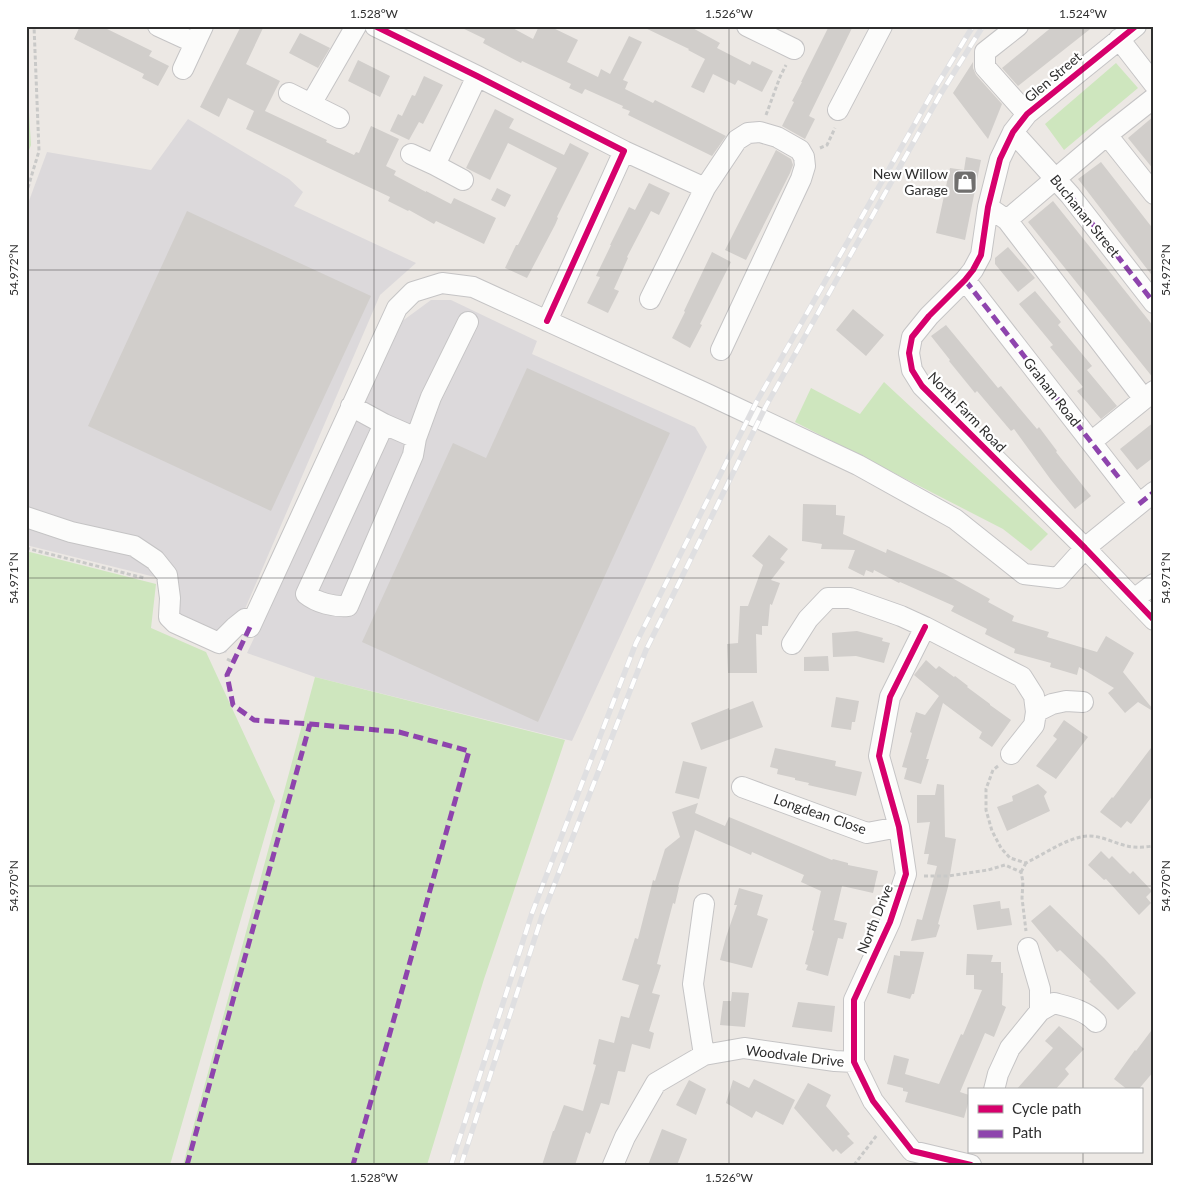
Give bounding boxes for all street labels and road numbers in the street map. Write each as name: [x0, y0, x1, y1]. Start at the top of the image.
street label: Glen Street: [1021, 48, 1085, 105]
street label: Buchanan Street: [1047, 171, 1124, 260]
street label: Graham Road: [1020, 354, 1085, 430]
street label: North Farm Road: [925, 368, 1010, 455]
street label: Longdean Close: [771, 790, 869, 837]
street label: North Drive: [853, 882, 896, 956]
street label: Woodvale Drive: [745, 1041, 845, 1070]

